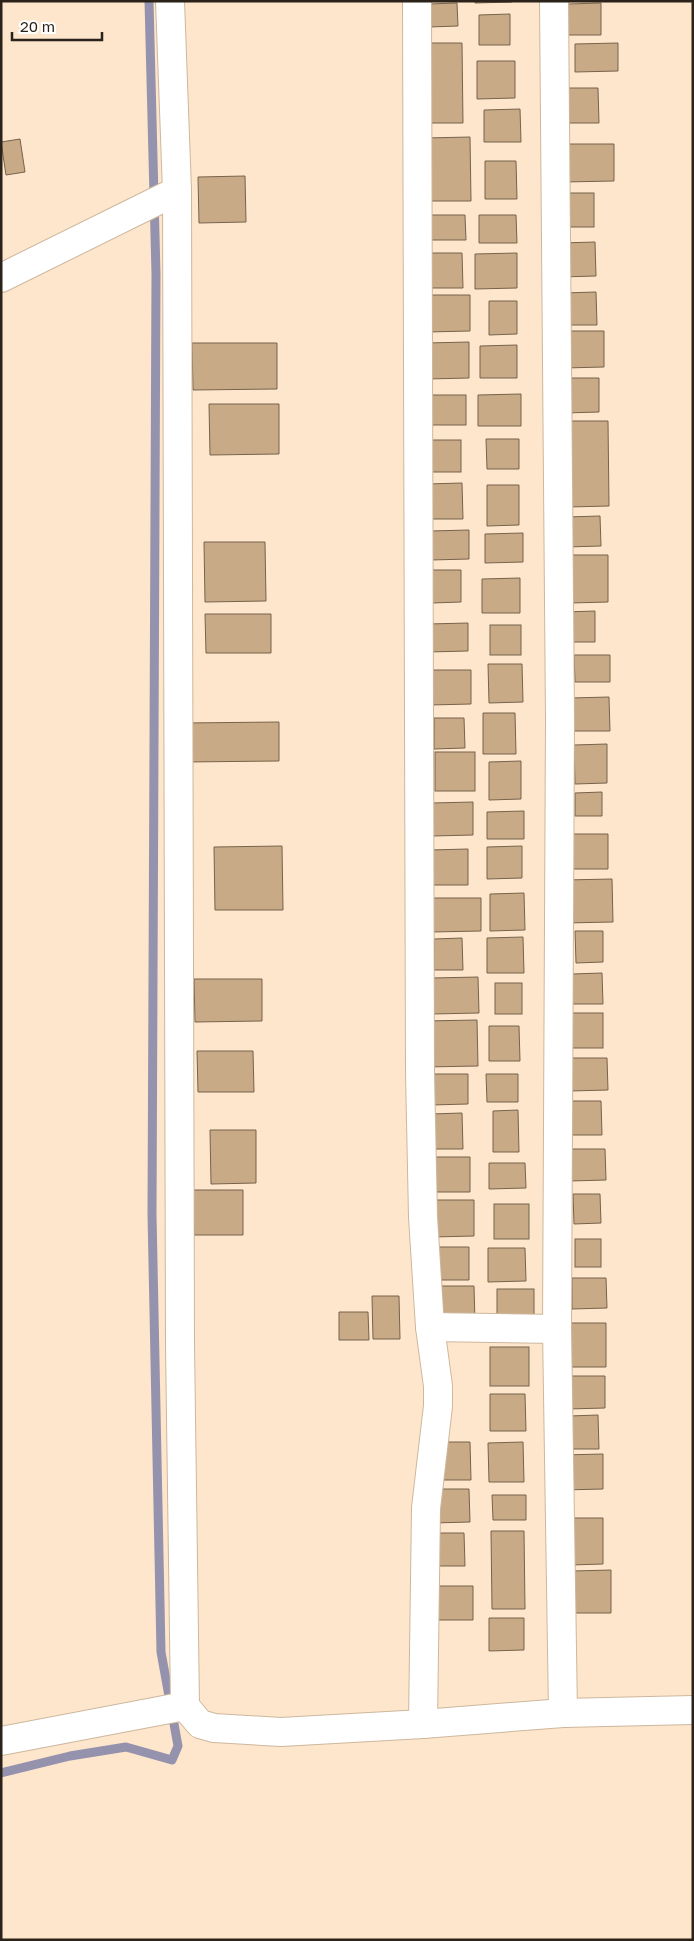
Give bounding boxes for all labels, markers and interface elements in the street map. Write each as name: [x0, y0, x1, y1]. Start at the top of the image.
scale bar: [12, 10, 102, 42]
text: 20 m: [20, 17, 55, 35]

